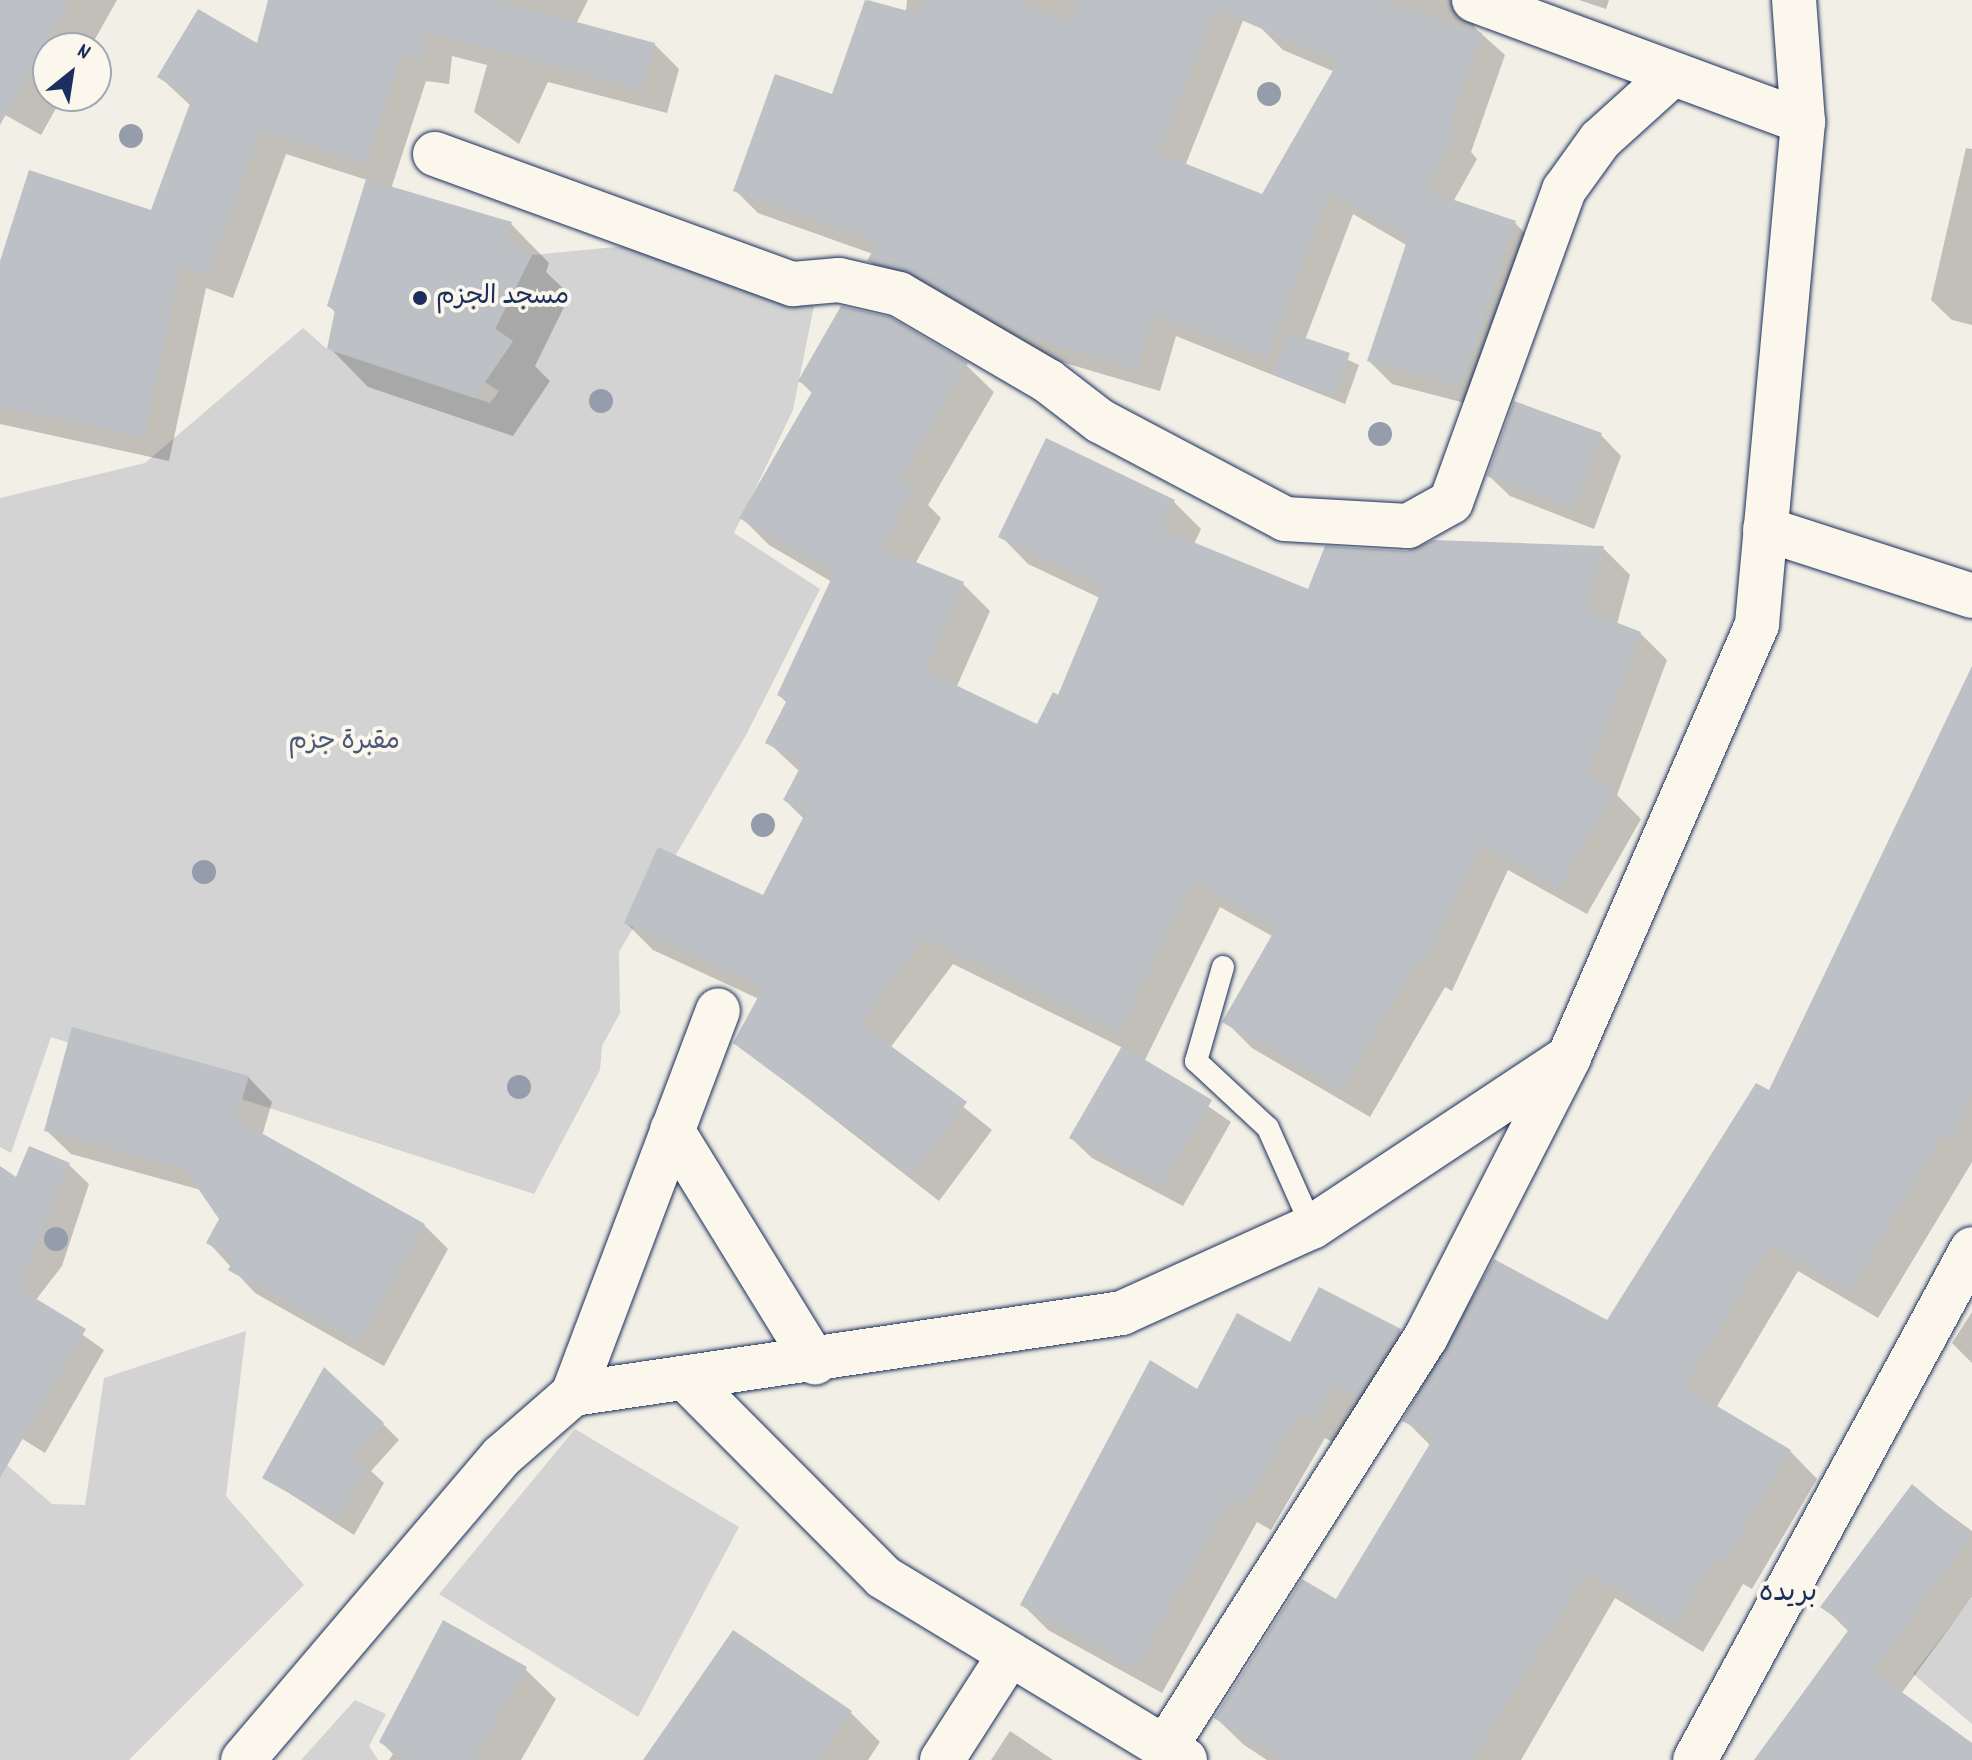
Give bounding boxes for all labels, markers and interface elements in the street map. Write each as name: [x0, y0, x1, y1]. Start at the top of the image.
north arrow: [32, 32, 112, 112]
text: N: [71, 36, 96, 69]
place label: مسجد الجزم: [436, 282, 569, 314]
marker: مسجد الجزم: [411, 289, 429, 307]
park label: مقبرة جزم: [288, 727, 400, 759]
district label: بريده: [1759, 1578, 1817, 1612]

